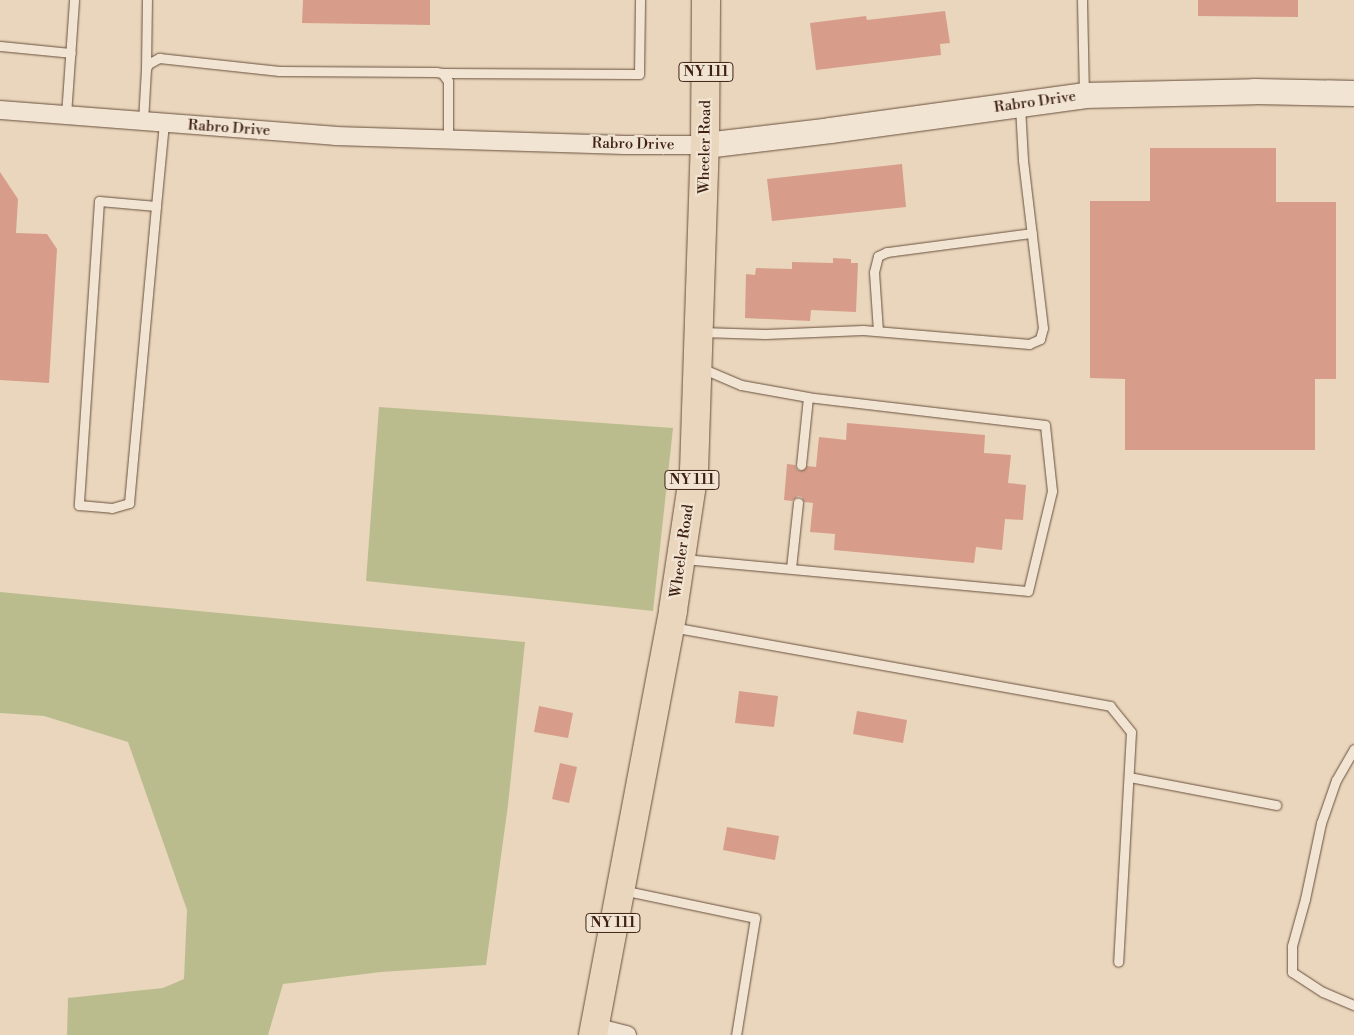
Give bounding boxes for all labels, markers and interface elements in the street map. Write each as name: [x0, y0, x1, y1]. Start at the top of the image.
road number: NY 111: [677, 61, 735, 84]
street label: Rabro Drive: [993, 87, 1077, 117]
street label: Wheeler Road: [695, 100, 715, 194]
street label: Rabro Drive: [187, 116, 271, 140]
street label: Rabro Drive: [591, 134, 675, 154]
road number: NY 111: [663, 468, 721, 492]
street label: Wheeler Road: [667, 503, 697, 599]
road number: NY 111: [584, 911, 642, 934]

